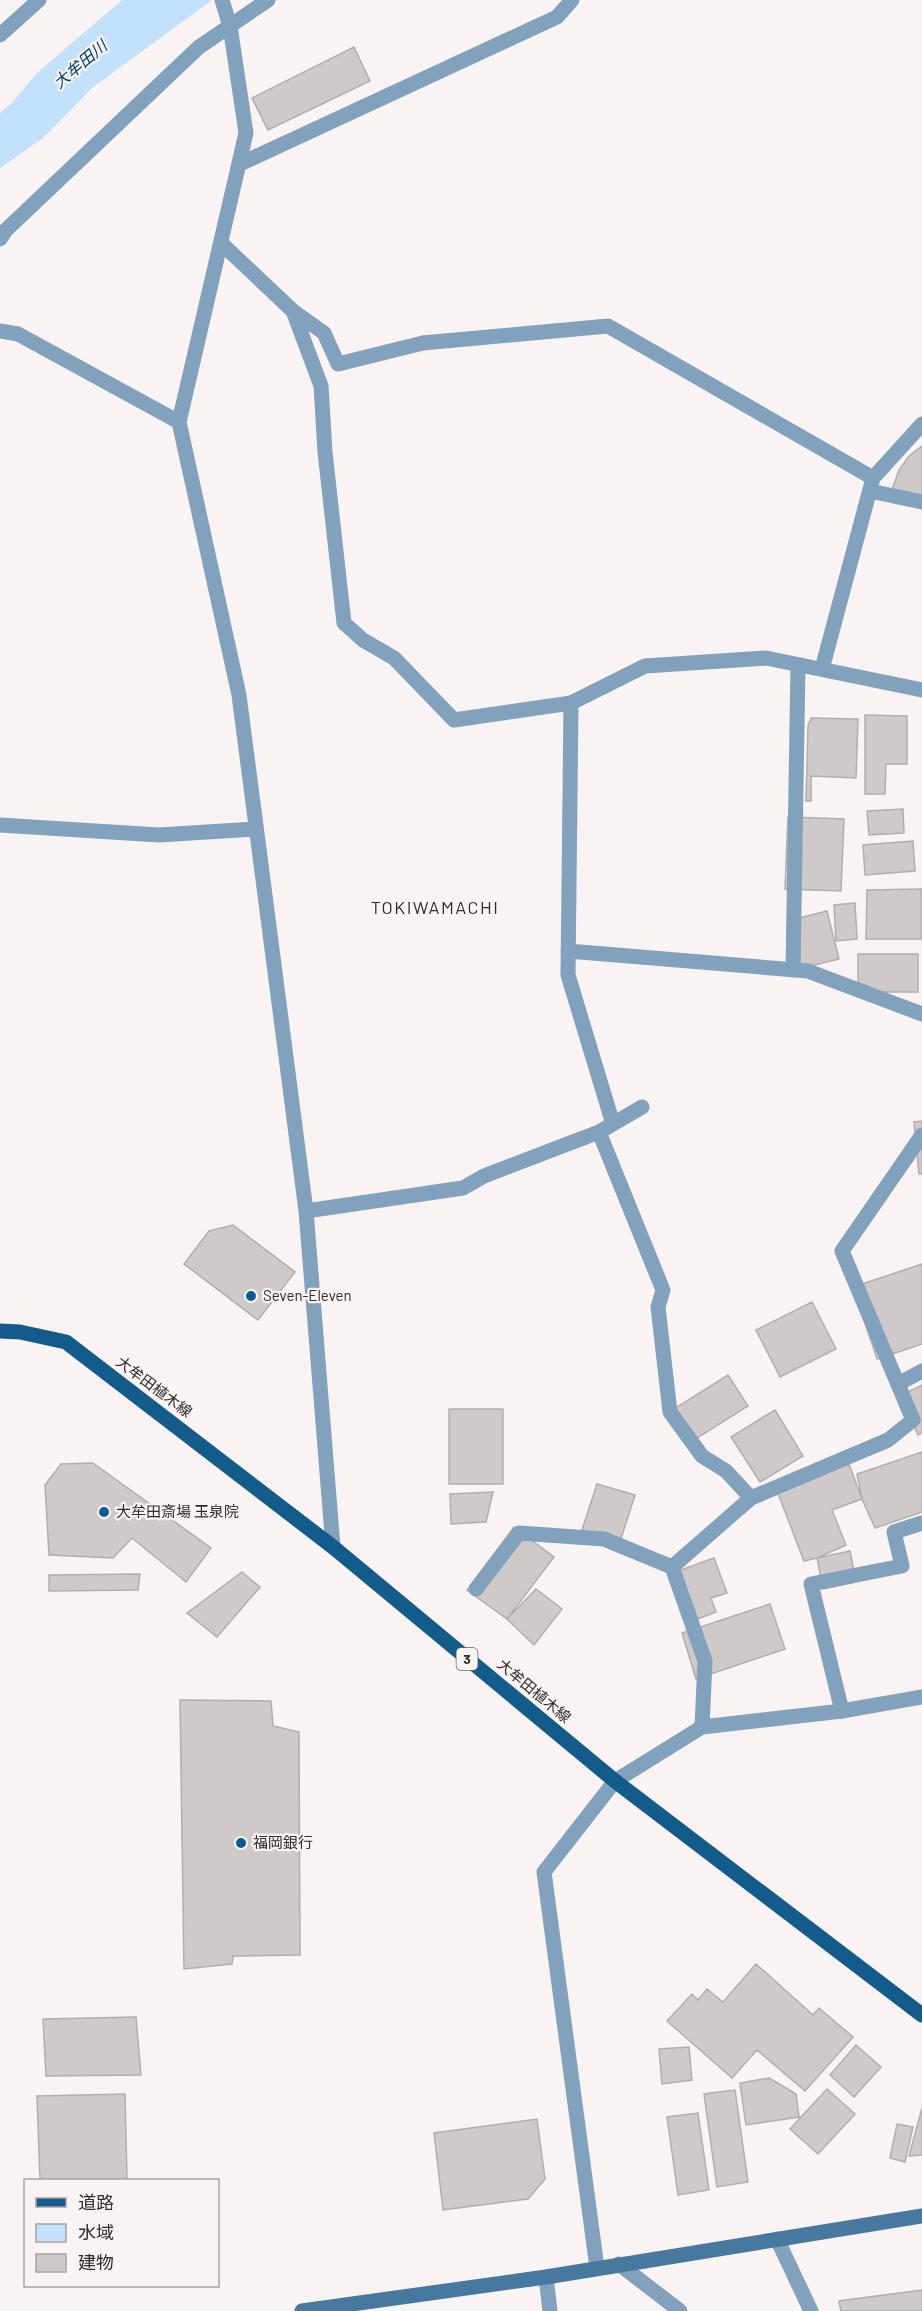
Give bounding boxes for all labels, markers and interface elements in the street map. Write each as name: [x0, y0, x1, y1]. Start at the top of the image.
water label: 大牟田川: [49, 34, 112, 91]
district label: TOKIWAMACHI: [371, 896, 499, 918]
place label: Seven-Eleven: [263, 1286, 352, 1304]
marker: Seven-Eleven: [244, 1289, 258, 1303]
street label: 大牟田植木線: [113, 1352, 196, 1420]
place label: 大牟田斎場 玉泉院: [116, 1502, 239, 1520]
marker: 大牟田斎場 玉泉院: [97, 1505, 111, 1519]
road number: 3: [456, 1648, 478, 1670]
street label: 大牟田植木線: [494, 1654, 575, 1726]
place label: 福岡銀行: [253, 1833, 313, 1851]
marker: 福岡銀行: [234, 1836, 248, 1850]
legend: [24, 2179, 219, 2287]
text: 道路: [78, 2191, 114, 2213]
text: 水域: [78, 2221, 114, 2243]
text: 建物: [78, 2251, 114, 2273]

